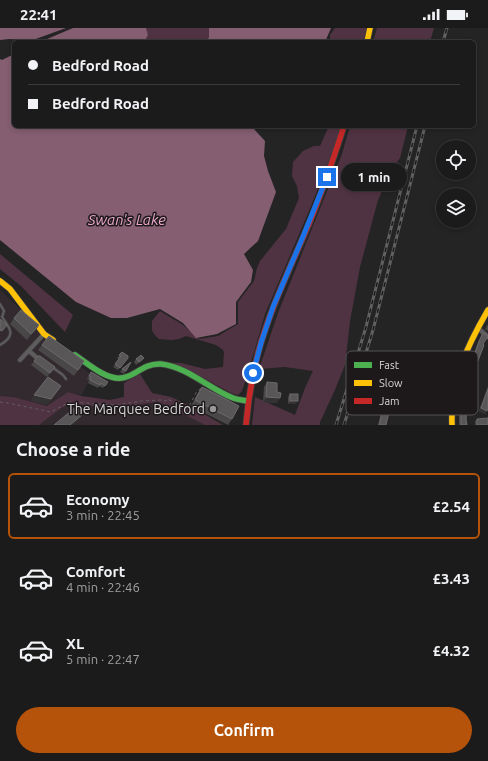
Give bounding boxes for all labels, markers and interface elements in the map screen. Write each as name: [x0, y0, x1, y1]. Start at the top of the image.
text: 22:41: [20, 6, 58, 23]
text: Bedford Road: [52, 57, 149, 74]
text: Bedford Road: [52, 95, 149, 112]
map controls: [436, 140, 476, 228]
button: locate: [436, 140, 476, 180]
callout: 1 min: [341, 163, 407, 191]
route end: [318, 168, 336, 186]
text: 1 min: [358, 170, 390, 184]
button: layers: [436, 188, 476, 228]
water label: Swan's Lake: [87, 211, 166, 228]
legend: [346, 351, 478, 415]
text: Fast: [379, 359, 400, 371]
route start: [244, 364, 262, 382]
text: Slow: [379, 377, 403, 389]
text: Jam: [379, 395, 400, 407]
place label: The Marquee Bedford: [67, 401, 205, 417]
marker: The Marquee Bedford: [208, 404, 218, 414]
text: Choose a ride: [16, 439, 130, 459]
icon: car: [18, 488, 54, 524]
text: Economy: [66, 491, 130, 508]
text: £2.54: [432, 498, 470, 515]
text: 3 min · 22:45: [66, 508, 140, 522]
icon: car: [18, 560, 54, 596]
text: Comfort: [66, 563, 125, 580]
text: £3.43: [432, 570, 470, 587]
text: 4 min · 22:46: [66, 580, 140, 594]
icon: car: [18, 632, 54, 668]
text: XL: [66, 635, 84, 652]
text: £4.32: [432, 642, 470, 659]
text: 5 min · 22:47: [66, 652, 140, 666]
button: Confirm: [16, 707, 472, 753]

